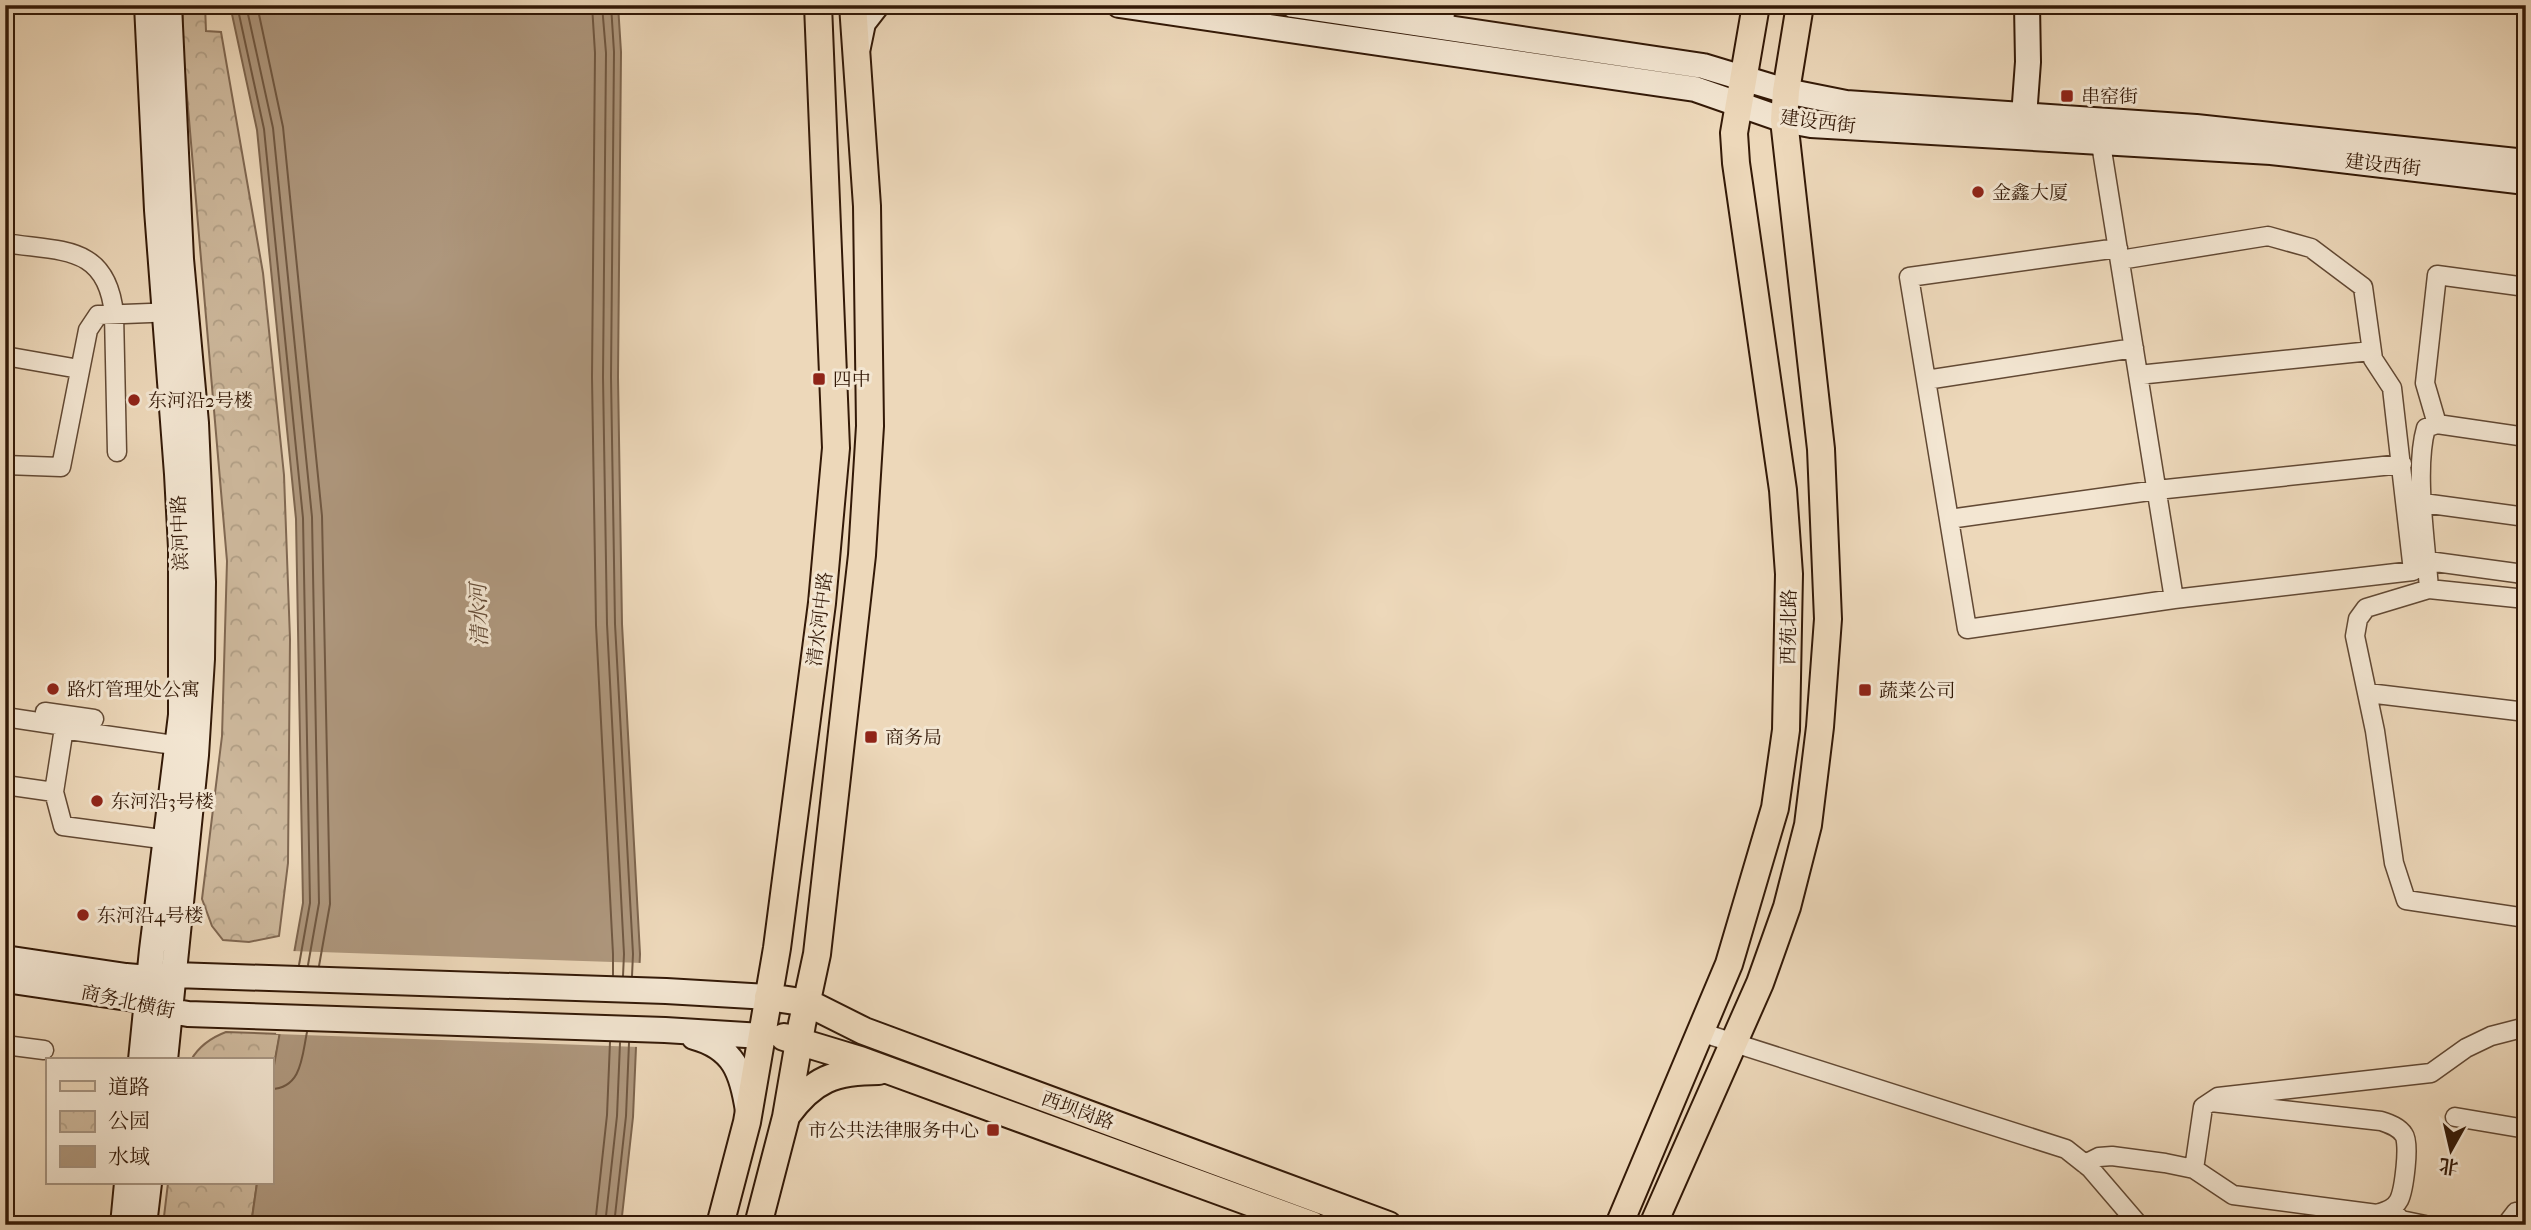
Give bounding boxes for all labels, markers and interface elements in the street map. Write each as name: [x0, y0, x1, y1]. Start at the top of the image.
place label: 串窑街: [2081, 86, 2138, 108]
marker: 串窑街: [2059, 88, 2075, 104]
street label: 建设西街: [1779, 106, 1857, 138]
street label: 建设西街: [2344, 150, 2422, 180]
place label: 金鑫大厦: [1992, 182, 2068, 204]
marker: 金鑫大厦: [1970, 184, 1986, 200]
place label: 四中: [833, 369, 871, 391]
marker: 四中: [811, 371, 827, 387]
place label: 东河沿2号楼: [148, 390, 253, 412]
marker: 东河沿2号楼: [126, 392, 142, 408]
street label: 滨河中路: [168, 495, 192, 571]
street label: 清水河中路: [803, 571, 837, 668]
water label: 清水河: [466, 579, 492, 647]
street label: 西苑北路: [1777, 589, 1801, 665]
place label: 路灯管理处公寓: [67, 679, 200, 701]
place label: 蔬菜公司: [1879, 680, 1955, 702]
marker: 路灯管理处公寓: [45, 681, 61, 697]
marker: 蔬菜公司: [1857, 682, 1873, 698]
place label: 商务局: [885, 727, 942, 749]
marker: 商务局: [863, 729, 879, 745]
place label: 东河沿3号楼: [111, 791, 214, 813]
marker: 东河沿3号楼: [89, 793, 105, 809]
place label: 东河沿4号楼: [97, 905, 203, 927]
marker: 东河沿4号楼: [75, 907, 91, 923]
street label: 商务北横街: [79, 981, 177, 1023]
legend: [46, 1058, 273, 1184]
text: 道路: [108, 1075, 150, 1099]
street label: 西坝岗路: [1038, 1088, 1117, 1134]
text: 公园: [108, 1109, 150, 1133]
north arrow: [2416, 1114, 2486, 1184]
place label: 市公共法律服务中心: [808, 1120, 979, 1142]
marker: 市公共法律服务中心: [985, 1122, 1001, 1138]
text: 水域: [108, 1145, 150, 1169]
text: 北: [2438, 1154, 2460, 1178]

